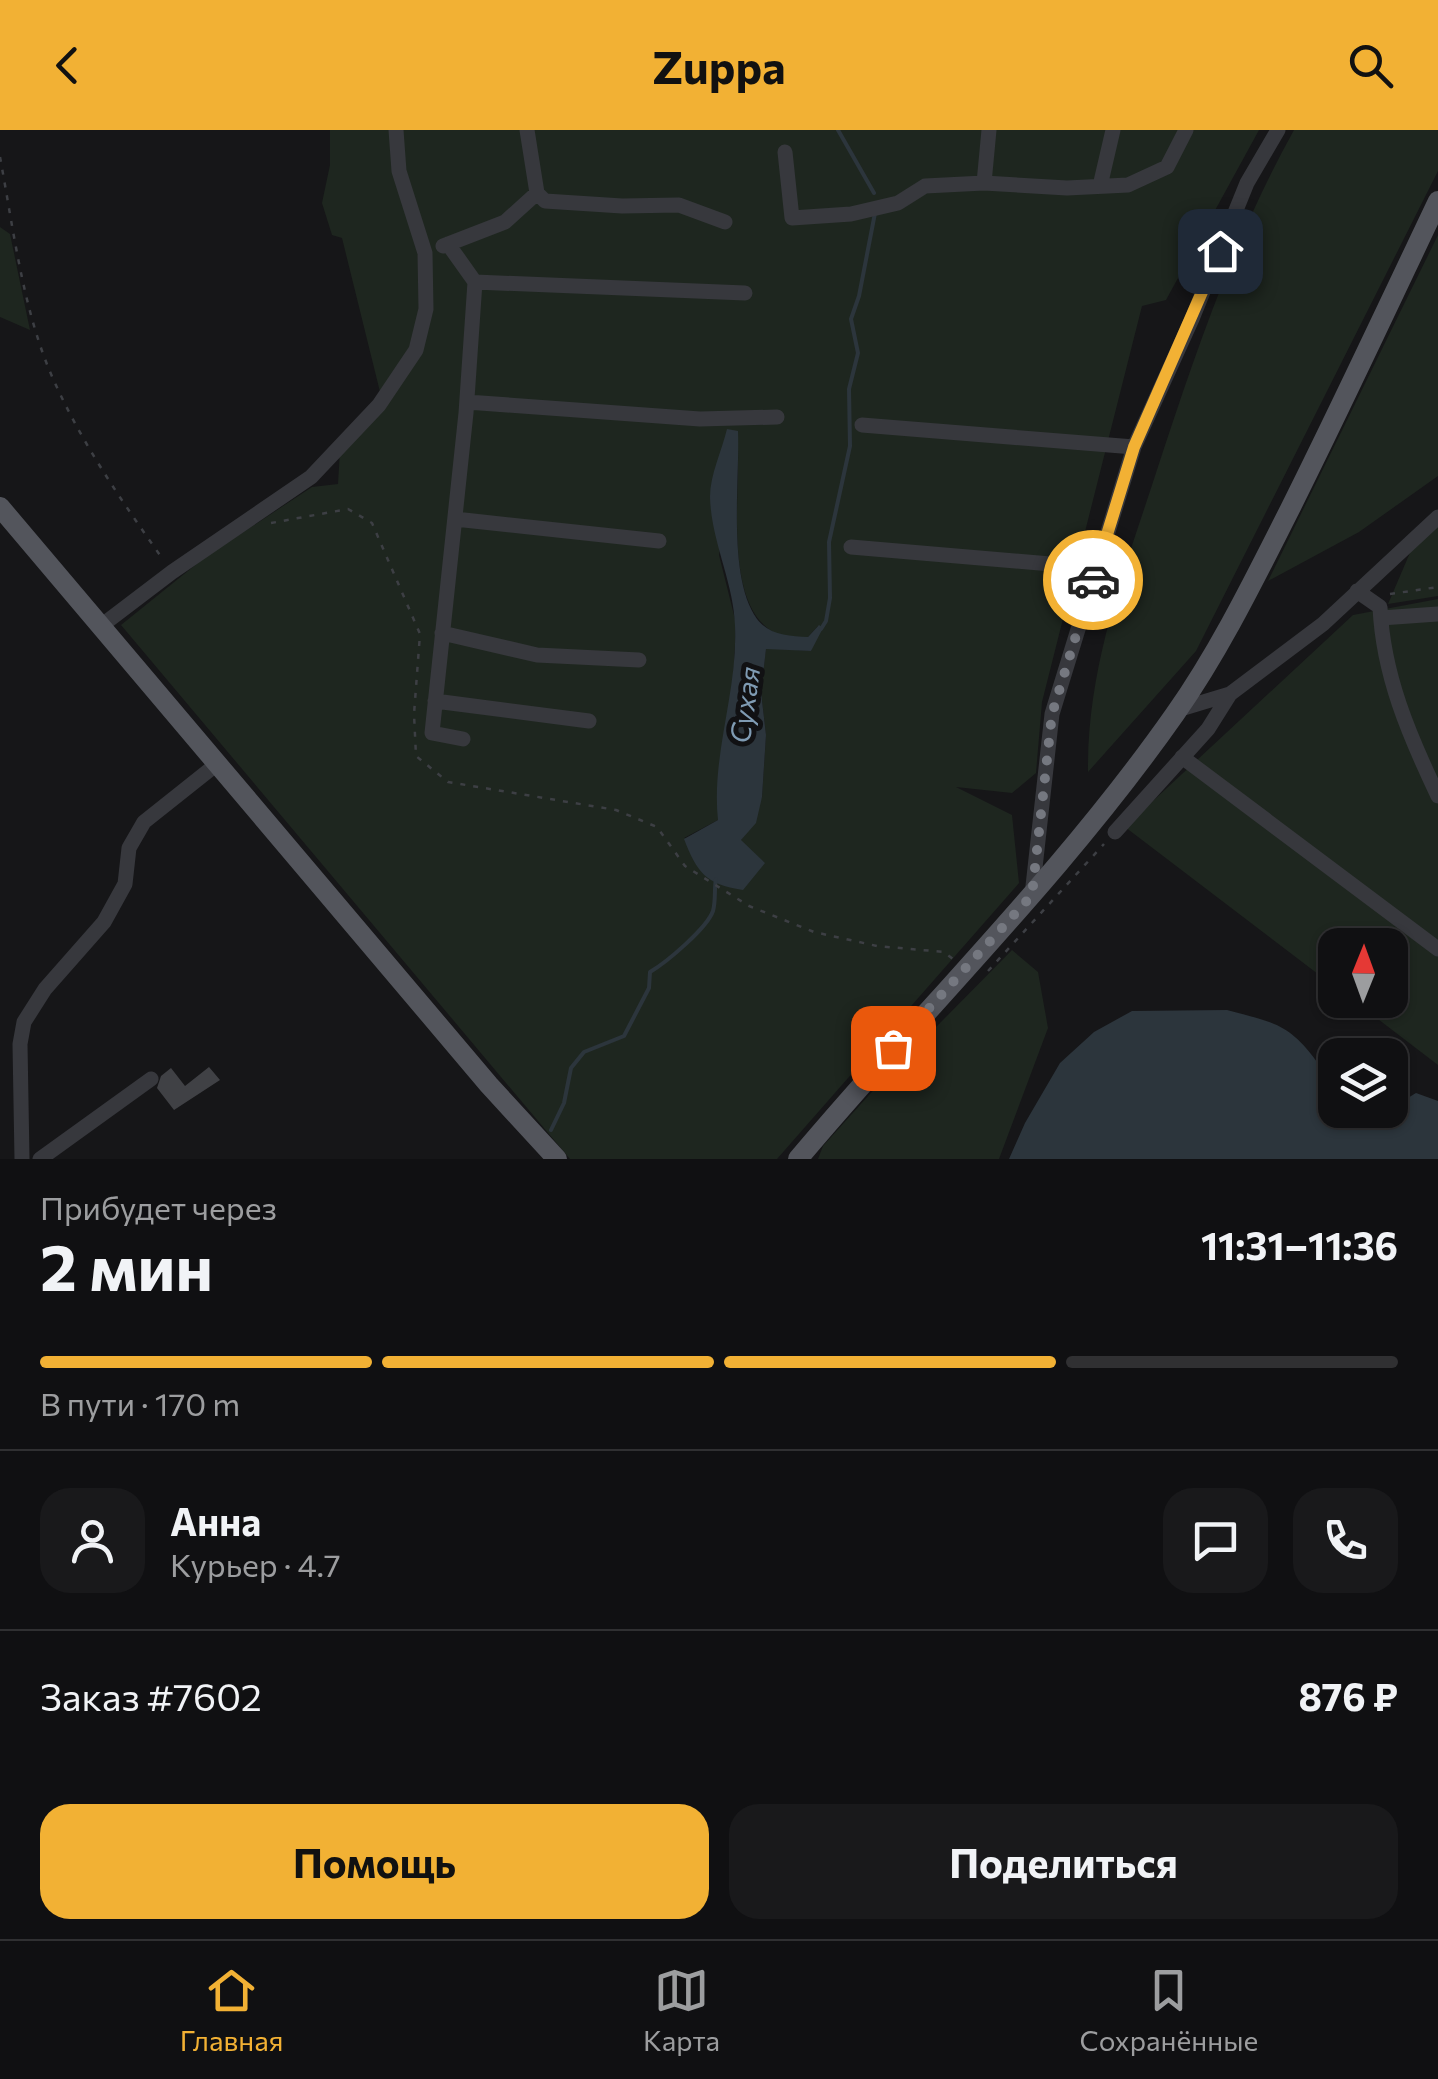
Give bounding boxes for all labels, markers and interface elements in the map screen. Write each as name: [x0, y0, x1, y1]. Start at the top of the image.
icon: back: [40, 38, 95, 93]
text: Zuppa: [652, 38, 786, 93]
icon: search: [1343, 38, 1398, 93]
pin: [1178, 209, 1263, 294]
icon: home: [1193, 224, 1248, 279]
courier: [1043, 530, 1143, 630]
icon: car: [1066, 553, 1121, 608]
water label: Сухая: [722, 664, 766, 745]
north arrow: [1318, 928, 1408, 1018]
map controls: [1318, 928, 1408, 1128]
pin: [851, 1006, 936, 1091]
icon: bag: [866, 1021, 921, 1076]
button: layers: [1318, 1038, 1408, 1128]
text: Прибудет через: [40, 1187, 277, 1227]
text: 11:31–11:36: [1201, 1221, 1398, 1268]
text: 2 мин: [40, 1225, 213, 1304]
text: В пути · 170 m: [40, 1383, 240, 1423]
button: person: [40, 1488, 145, 1593]
button: chat: [1163, 1488, 1268, 1593]
button: phone: [1293, 1488, 1398, 1593]
text: Анна: [170, 1497, 261, 1544]
text: Курьер · 4.7: [170, 1544, 341, 1584]
text: Заказ #7602: [40, 1672, 262, 1719]
text: 876 ₽: [1298, 1672, 1398, 1719]
button: Помощь: [40, 1804, 709, 1919]
button: Поделиться: [729, 1804, 1398, 1919]
tab: Главная: [180, 1963, 284, 2057]
tab: Карта: [643, 1963, 720, 2057]
tab: Сохранённые: [1080, 1963, 1258, 2057]

